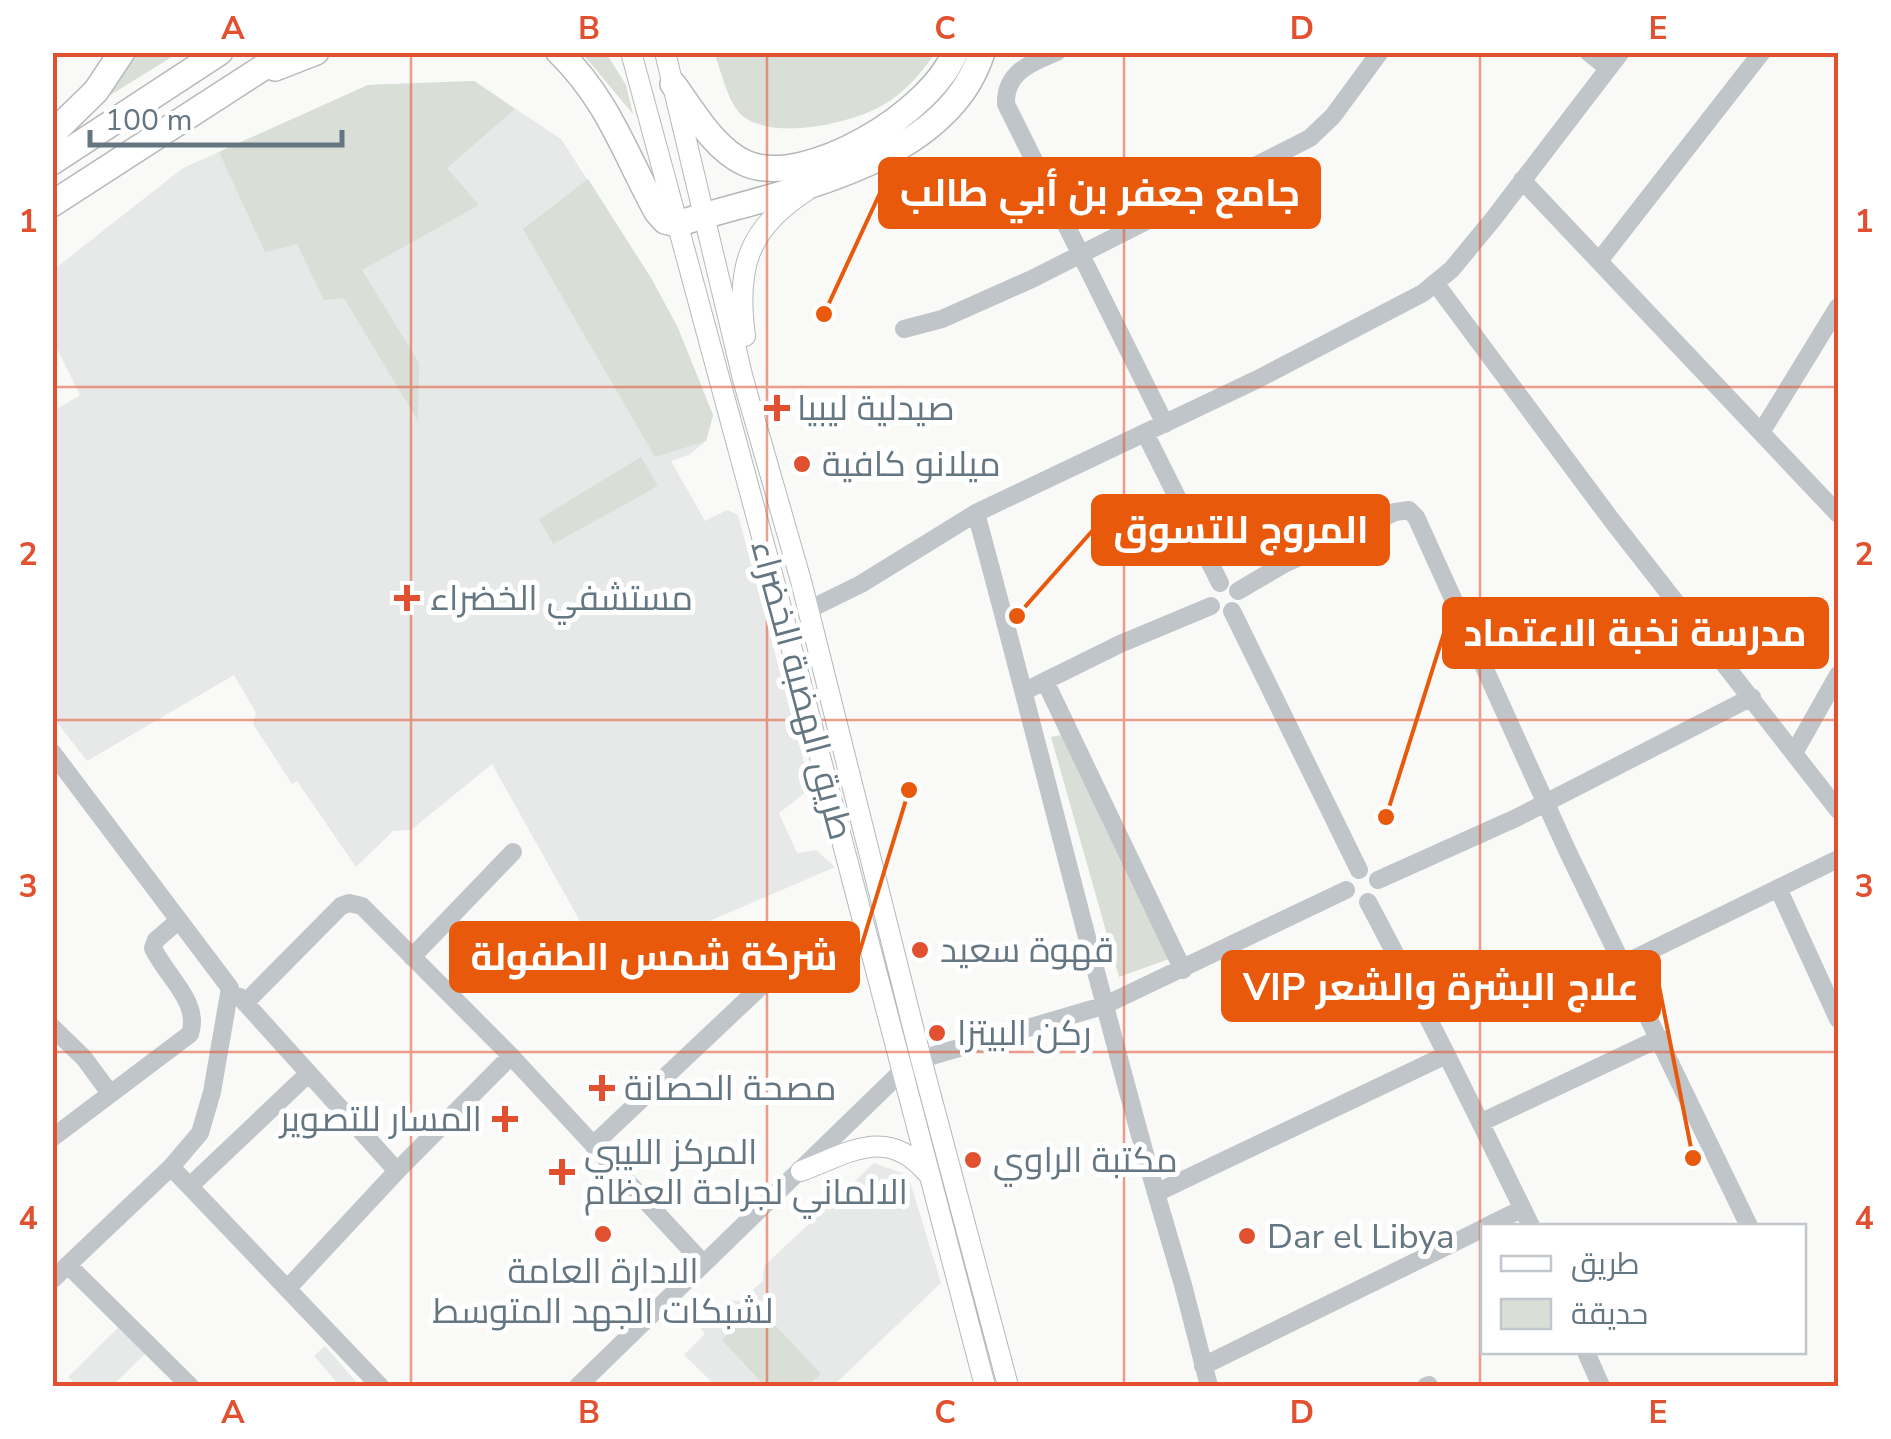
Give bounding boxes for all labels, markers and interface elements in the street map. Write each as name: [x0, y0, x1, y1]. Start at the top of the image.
text: A: [221, 7, 245, 50]
text: B: [578, 7, 600, 50]
text: C: [934, 7, 956, 50]
text: D: [1290, 7, 1314, 50]
text: E: [1648, 7, 1668, 50]
scale bar: [90, 85, 342, 147]
text: 100 m: [105, 100, 192, 141]
callout: جامع جعفر بن أبي طالب: [880, 159, 1319, 227]
text: جامع جعفر بن أبي طالب: [900, 168, 1300, 224]
text: 1: [18, 200, 38, 243]
text: 1: [1854, 200, 1874, 243]
place label: صيدلية ليبيا: [797, 385, 955, 432]
marker: صيدلية ليبيا: [766, 397, 788, 419]
place label: ميلانو كافية: [822, 441, 1001, 488]
marker: ميلانو كافية: [791, 453, 813, 475]
callout: المروج للتسوق: [1093, 496, 1388, 564]
text: المروج للتسوق: [1113, 505, 1369, 556]
text: 2: [18, 533, 38, 576]
text: 2: [1854, 533, 1874, 576]
street label: طريق الهضبة الخضراء: [739, 535, 865, 845]
place label: مستشفي الخضراء: [430, 575, 693, 625]
marker: مستشفي الخضراء: [394, 585, 420, 611]
callout: مدرسة نخبة الاعتماد: [1444, 599, 1827, 667]
text: مدرسة نخبة الاعتماد: [1463, 608, 1807, 659]
text: 3: [18, 865, 38, 908]
text: 3: [1854, 865, 1874, 908]
callout: شركة شمس الطفولة: [451, 923, 858, 991]
place label: قهوة سعيد: [940, 927, 1114, 974]
text: شركة شمس الطفولة: [470, 932, 838, 983]
marker: قهوة سعيد: [909, 939, 931, 961]
callout: VIP علاج البشرة والشعر: [1223, 952, 1659, 1020]
text: VIP علاج البشرة والشعر: [1242, 962, 1639, 1013]
place label: ركن البيتزا: [957, 1010, 1091, 1057]
marker: ركن البيتزا: [926, 1022, 948, 1044]
place label: مصحة الحصانة: [624, 1065, 837, 1112]
marker: مصحة الحصانة: [589, 1075, 615, 1101]
place label: المسار للتصوير: [278, 1096, 482, 1143]
marker: المسار للتصوير: [492, 1106, 518, 1132]
place label: المركز الليبي الالماني لجراحة العظام: [584, 1129, 908, 1219]
place label: مكتبة الراوي: [993, 1137, 1178, 1187]
marker: مكتبة الراوي: [962, 1149, 984, 1171]
marker: المركز الليبي الالماني لجراحة العظام: [549, 1159, 575, 1185]
text: 4: [18, 1197, 38, 1240]
text: 4: [1854, 1197, 1874, 1240]
place label: Dar el Libya: [1267, 1213, 1454, 1260]
marker: الادارة العامة لشبكات الجهد المتوسط: [592, 1223, 614, 1245]
legend: [1481, 1224, 1806, 1354]
marker: Dar el Libya: [1236, 1225, 1258, 1247]
text: طريق: [1571, 1244, 1640, 1285]
place label: الادارة العامة لشبكات الجهد المتوسط: [432, 1248, 774, 1335]
text: حديقة: [1571, 1294, 1648, 1335]
text: A: [221, 1391, 245, 1434]
text: B: [578, 1391, 600, 1434]
text: C: [934, 1391, 956, 1434]
text: D: [1290, 1391, 1314, 1434]
text: E: [1648, 1391, 1668, 1434]

